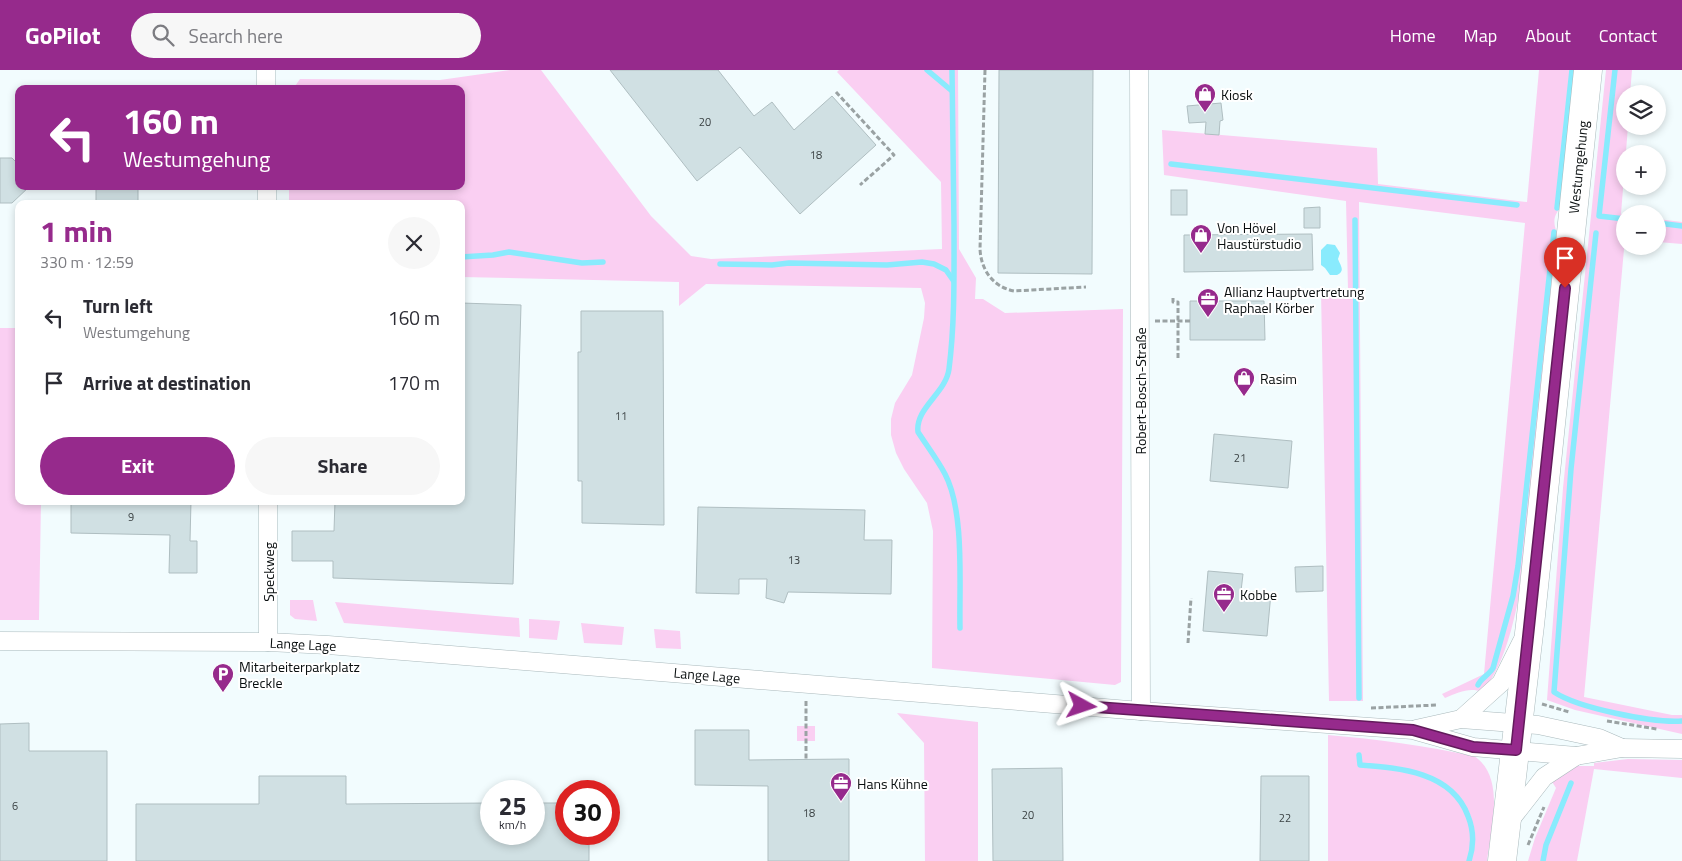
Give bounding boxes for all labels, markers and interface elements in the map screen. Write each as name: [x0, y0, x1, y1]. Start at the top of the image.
search box: [131, 13, 481, 58]
text: GoPilot: [25, 17, 101, 53]
icon: search: [149, 21, 177, 49]
text: Search here: [189, 21, 283, 50]
text: Home: [1390, 22, 1436, 49]
text: Map: [1464, 22, 1497, 49]
text: About: [1525, 22, 1571, 49]
text: Contact: [1599, 22, 1657, 49]
shop icon: Kiosk: [1193, 82, 1217, 113]
place label: Kiosk: [1221, 84, 1253, 105]
map controls: [1616, 85, 1666, 255]
button: layers: [1616, 85, 1666, 135]
text: 160 m: [123, 94, 219, 148]
icon: left: [40, 105, 105, 170]
house number: 20: [699, 114, 711, 130]
street label: Westumgehung: [1563, 119, 1593, 215]
text: Westumgehung: [123, 142, 270, 176]
button: +: [1616, 145, 1666, 195]
house number: 18: [810, 147, 822, 163]
button: −: [1616, 205, 1666, 255]
text: 1 min: [40, 208, 113, 254]
button: close: [388, 217, 440, 269]
place label: Von Hövel Haustürstudio: [1217, 217, 1301, 254]
shop icon: Von Hövel Haustürstudio: [1189, 223, 1213, 254]
pin: [1544, 237, 1586, 288]
icon: arrive: [1551, 244, 1579, 272]
text: 330 m · 12:59: [40, 250, 134, 274]
place label: Allianz Hauptvertretung Raphael Körber: [1224, 281, 1364, 318]
office icon: Allianz Hauptvertretung Raphael Körber: [1196, 287, 1220, 318]
text: Turn left: [83, 291, 153, 320]
text: 160 m: [388, 303, 440, 332]
icon: left: [40, 304, 68, 332]
text: Westumgehung: [83, 320, 190, 344]
street label: Robert-Bosch-Straße: [1130, 327, 1151, 455]
shop icon: Rasim: [1232, 366, 1256, 397]
text: Arrive at destination: [83, 368, 251, 397]
text: 170 m: [388, 368, 440, 397]
place label: Rasim: [1260, 368, 1297, 389]
icon: arrive: [40, 369, 68, 397]
house number: 11: [615, 408, 627, 424]
button: Exit: [40, 437, 235, 495]
button: Share: [245, 437, 440, 495]
house number: 21: [1234, 450, 1246, 466]
house number: 9: [128, 509, 134, 525]
street label: Speckweg: [258, 542, 279, 602]
house number: 13: [788, 552, 800, 568]
office icon: Kobbe: [1212, 582, 1236, 613]
place label: Kobbe: [1240, 584, 1277, 605]
street label: Lange Lage: [269, 632, 337, 656]
place label: Mitarbeiterparkplatz Breckle: [239, 656, 360, 693]
parking icon: Mitarbeiterparkplatz Breckle: [211, 662, 235, 693]
street label: Lange Lage: [673, 662, 741, 688]
position arrow: [1055, 679, 1107, 731]
office icon: Hans Kühne: [829, 771, 853, 802]
place label: Hans Kühne: [857, 773, 928, 794]
speed limit sign: 30: [555, 780, 620, 845]
text: 25: [498, 787, 527, 825]
house number: 6: [12, 798, 18, 814]
house number: 18: [803, 805, 815, 821]
house number: 20: [1022, 807, 1034, 823]
house number: 22: [1279, 810, 1291, 826]
text: km/h: [499, 815, 526, 834]

